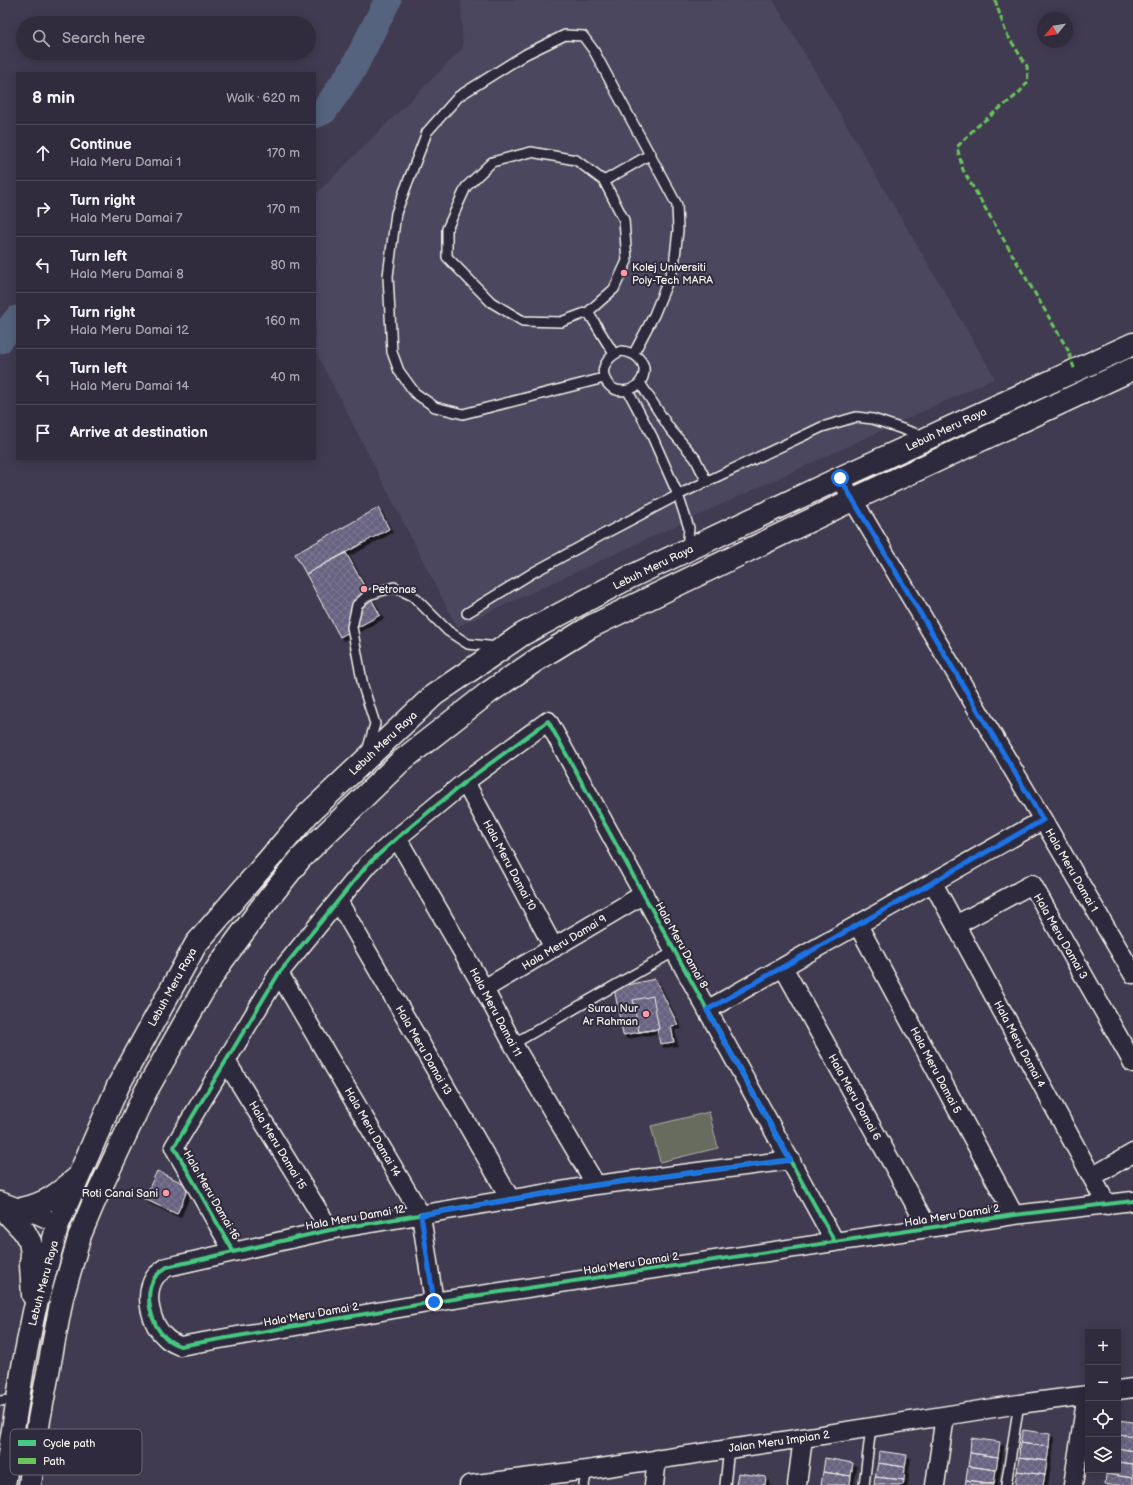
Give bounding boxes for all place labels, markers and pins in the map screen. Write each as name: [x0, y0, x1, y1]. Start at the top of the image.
place label: Kolej Universiti Poly-Tech MARA: [632, 261, 713, 287]
marker: Kolej Universiti Poly-Tech MARA: [619, 268, 629, 278]
place label: Petronas: [372, 583, 417, 596]
marker: Petronas: [359, 584, 369, 594]
place label: Surau Nur Ar Rahman: [583, 1002, 639, 1028]
marker: Surau Nur Ar Rahman: [641, 1009, 651, 1019]
place label: Roti Canai Sani: [82, 1187, 158, 1200]
marker: Roti Canai Sani: [161, 1188, 171, 1198]

